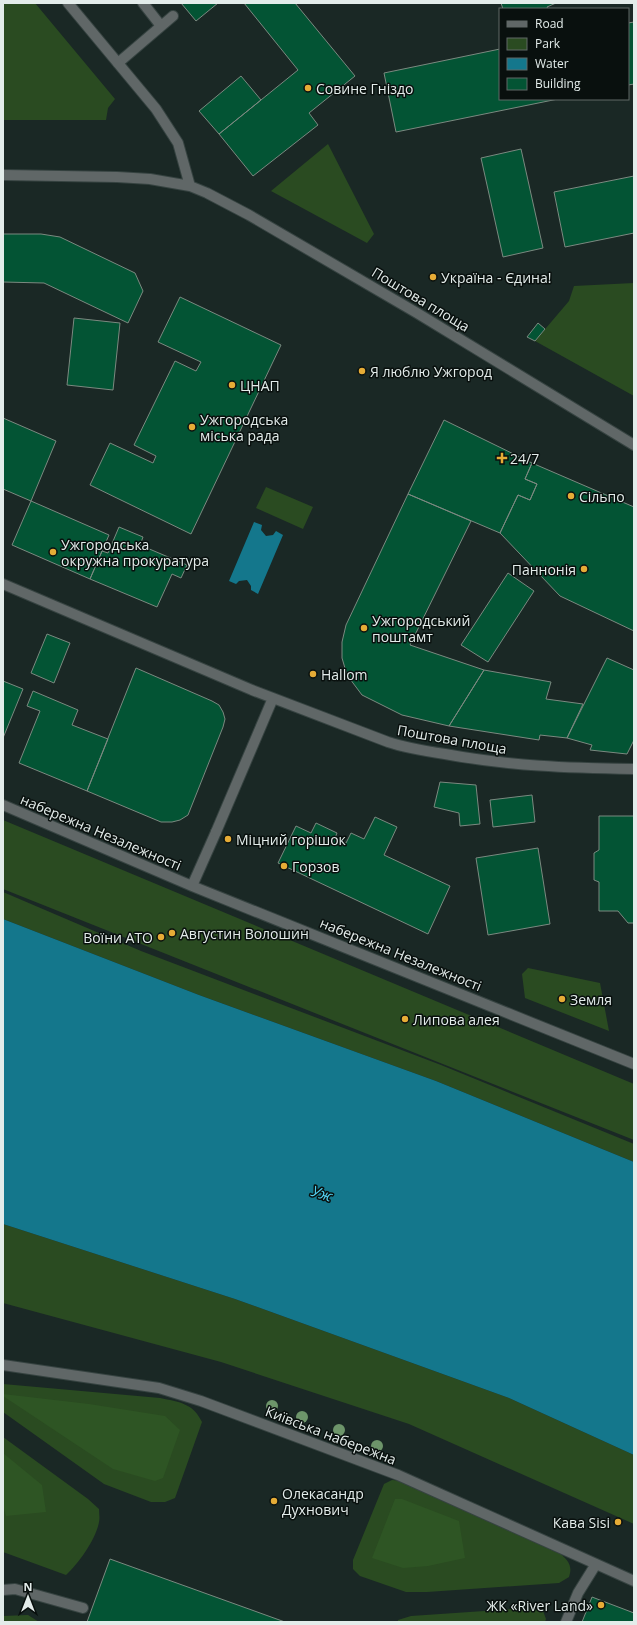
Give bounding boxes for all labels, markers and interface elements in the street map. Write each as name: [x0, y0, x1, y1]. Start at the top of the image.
legend: [499, 8, 629, 100]
text: Road: [535, 15, 564, 32]
text: Park: [535, 35, 561, 52]
text: Water: [535, 55, 569, 72]
text: Building: [535, 75, 581, 92]
place label: Совине Гніздо: [316, 79, 413, 98]
marker: Совине Гніздо: [303, 83, 313, 93]
street label: Поштова площа: [369, 262, 473, 336]
place label: Україна - Єдина!: [441, 268, 551, 287]
marker: Україна - Єдина!: [428, 272, 438, 282]
place label: Я люблю Ужгород: [370, 362, 492, 381]
marker: Я люблю Ужгород: [357, 366, 367, 376]
place label: ЦНАП: [240, 376, 280, 395]
marker: ЦНАП: [227, 380, 237, 390]
place label: Ужгородська міська рада: [200, 410, 288, 445]
marker: Ужгородська міська рада: [187, 422, 197, 432]
place label: 24/7: [510, 449, 539, 468]
marker: 24/7: [497, 453, 507, 463]
place label: Сільпо: [579, 487, 625, 506]
marker: Сільпо: [566, 491, 576, 501]
place label: Ужгородська окружна прокуратура: [61, 535, 209, 570]
marker: Ужгородська окружна прокуратура: [48, 547, 58, 557]
place label: Паннонія: [512, 560, 576, 579]
marker: Паннонія: [579, 564, 589, 574]
place label: Ужгородський поштамт: [372, 611, 470, 646]
marker: Ужгородський поштамт: [359, 623, 369, 633]
place label: Hallom: [321, 665, 368, 684]
marker: Hallom: [308, 669, 318, 679]
street label: Поштова площа: [396, 720, 508, 758]
street label: набережна Незалежності: [18, 789, 184, 875]
place label: Міцний горішок: [236, 830, 347, 849]
marker: Міцний горішок: [223, 834, 233, 844]
place label: Горзов: [292, 857, 340, 876]
marker: Горзов: [279, 861, 289, 871]
street label: набережна Незалежності: [317, 913, 485, 995]
place label: Августин Волошин: [180, 924, 309, 943]
place label: Воїни АТО: [83, 928, 153, 947]
marker: Августин Волошин: [167, 928, 177, 938]
marker: Воїни АТО: [156, 932, 166, 942]
place label: Земля: [570, 990, 612, 1009]
marker: Земля: [557, 994, 567, 1004]
place label: Липова алея: [413, 1010, 500, 1029]
marker: Липова алея: [400, 1014, 410, 1024]
water label: Уж: [308, 1180, 336, 1206]
street label: Київська набережна: [263, 1401, 399, 1469]
place label: Олекасандр Духнович: [282, 1484, 364, 1519]
marker: Олекасандр Духнович: [269, 1496, 279, 1506]
place label: Кава Sisi: [553, 1513, 610, 1532]
marker: Кава Sisi: [613, 1517, 623, 1527]
north arrow: [8, 1577, 48, 1617]
text: N: [24, 1579, 32, 1594]
place label: ЖК «River Land»: [487, 1596, 593, 1615]
marker: ЖК «River Land»: [596, 1600, 606, 1610]

